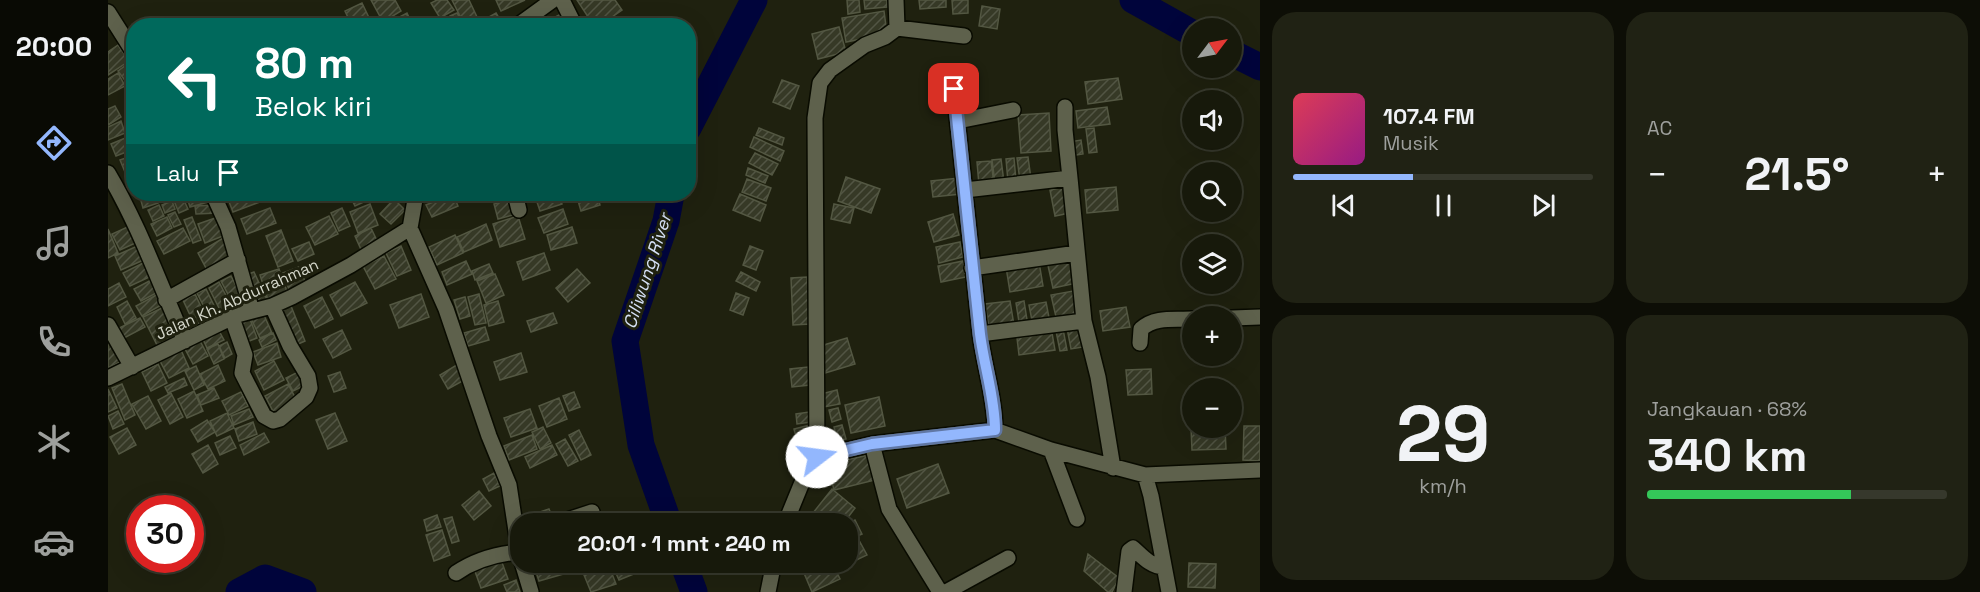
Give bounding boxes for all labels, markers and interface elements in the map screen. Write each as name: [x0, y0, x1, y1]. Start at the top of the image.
north arrow: [1182, 18, 1242, 78]
map controls: [1182, 18, 1242, 438]
text: 20:00: [16, 29, 92, 64]
text: 80 m: [255, 37, 354, 90]
icon: left: [156, 42, 234, 120]
pin: [928, 63, 979, 114]
icon: arrive: [937, 72, 970, 105]
text: Belok kiri: [255, 89, 372, 124]
button: sound: [1182, 90, 1242, 150]
text: 107.4 FM: [1383, 102, 1475, 130]
text: AC: [1647, 115, 1672, 141]
icon: directions: [33, 122, 75, 164]
text: Musik: [1383, 130, 1439, 156]
text: 21.5°: [1744, 146, 1850, 203]
text: −: [1647, 154, 1667, 196]
text: +: [1927, 154, 1947, 196]
icon: arrive: [212, 156, 245, 189]
text: Lalu: [156, 159, 200, 187]
button: search: [1182, 162, 1242, 222]
icon: previous: [1327, 189, 1360, 222]
icon: pause: [1427, 189, 1460, 222]
icon: next: [1527, 189, 1560, 222]
water label: Ciliwung River: [618, 208, 677, 332]
icon: music: [33, 222, 75, 264]
button: layers: [1182, 234, 1242, 294]
street label: Jalan Kh. Abdurrahman: [152, 254, 322, 344]
button: +: [1182, 306, 1242, 366]
icon: phone: [33, 321, 75, 363]
button: −: [1182, 378, 1242, 438]
text: 29: [1396, 384, 1490, 484]
text: Jangkauan · 68%: [1647, 396, 1807, 422]
icon: climate: [33, 421, 75, 463]
position arrow: [785, 425, 849, 489]
text: 340 km: [1647, 427, 1807, 484]
text: km/h: [1419, 473, 1467, 499]
speed limit sign: 30: [126, 495, 204, 573]
icon: car: [33, 521, 75, 563]
text: 20:01 · 1 mnt · 240 m: [578, 529, 790, 557]

